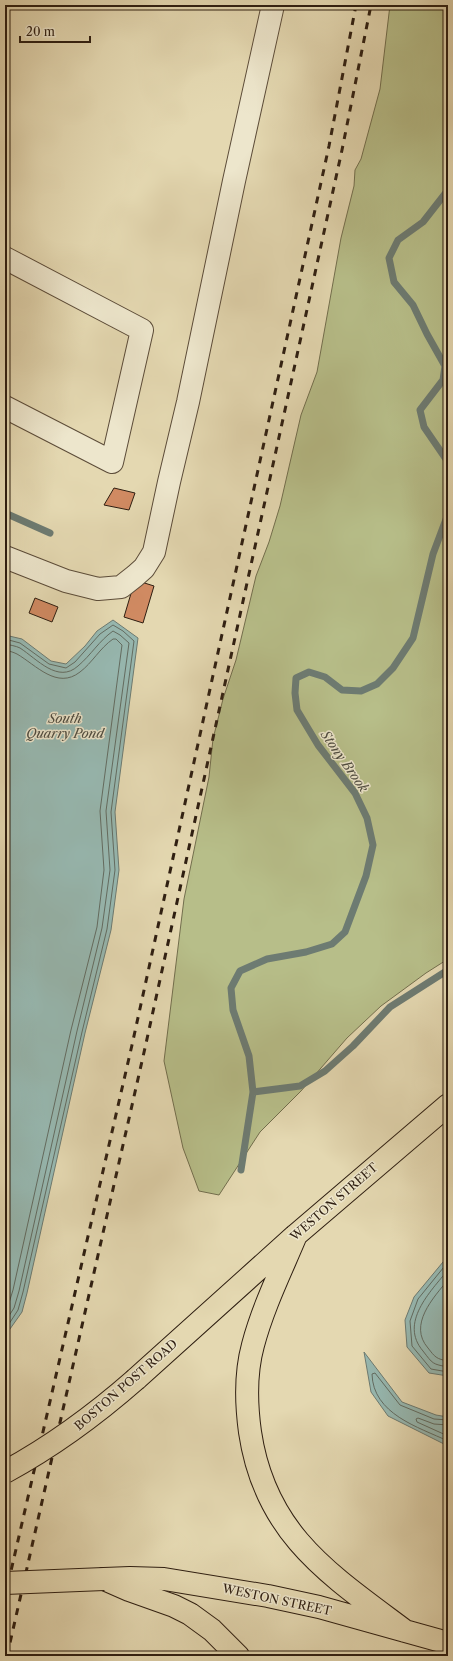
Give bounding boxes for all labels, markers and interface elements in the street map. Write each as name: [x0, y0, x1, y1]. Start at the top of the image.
scale bar: [20, 18, 90, 44]
text: 20 m: [26, 24, 55, 39]
water label: South Quarry Pond: [26, 710, 105, 741]
water label: Stony Brook: [317, 726, 372, 795]
street label: WESTON STREET: [286, 1160, 380, 1244]
street label: BOSTON POST ROAD: [71, 1336, 180, 1433]
street label: WESTON STREET: [220, 1580, 333, 1618]

